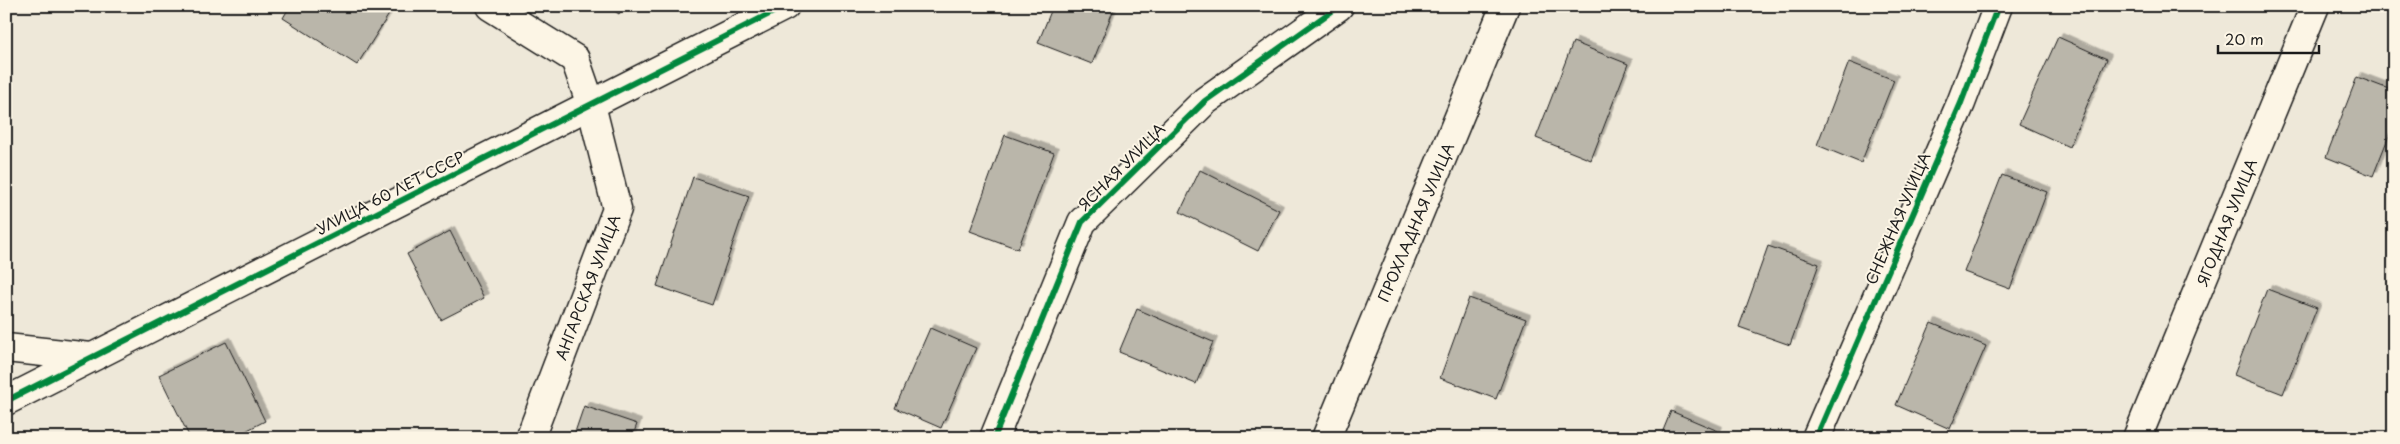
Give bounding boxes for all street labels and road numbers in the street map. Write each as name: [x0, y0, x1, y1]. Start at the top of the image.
street label: ЯСНАЯ УЛИЦА: [1072, 117, 1170, 215]
street label: ПРОХЛАДНАЯ УЛИЦА: [1371, 139, 1459, 305]
street label: УЛИЦА 60 ЛЕТ СССР: [312, 145, 468, 239]
street label: СНЕЖНАЯ УЛИЦА: [1859, 148, 1935, 288]
street label: ЯГОДНАЯ УЛИЦА: [2190, 155, 2262, 290]
street label: АНГАРСКАЯ УЛИЦА: [549, 211, 625, 363]

